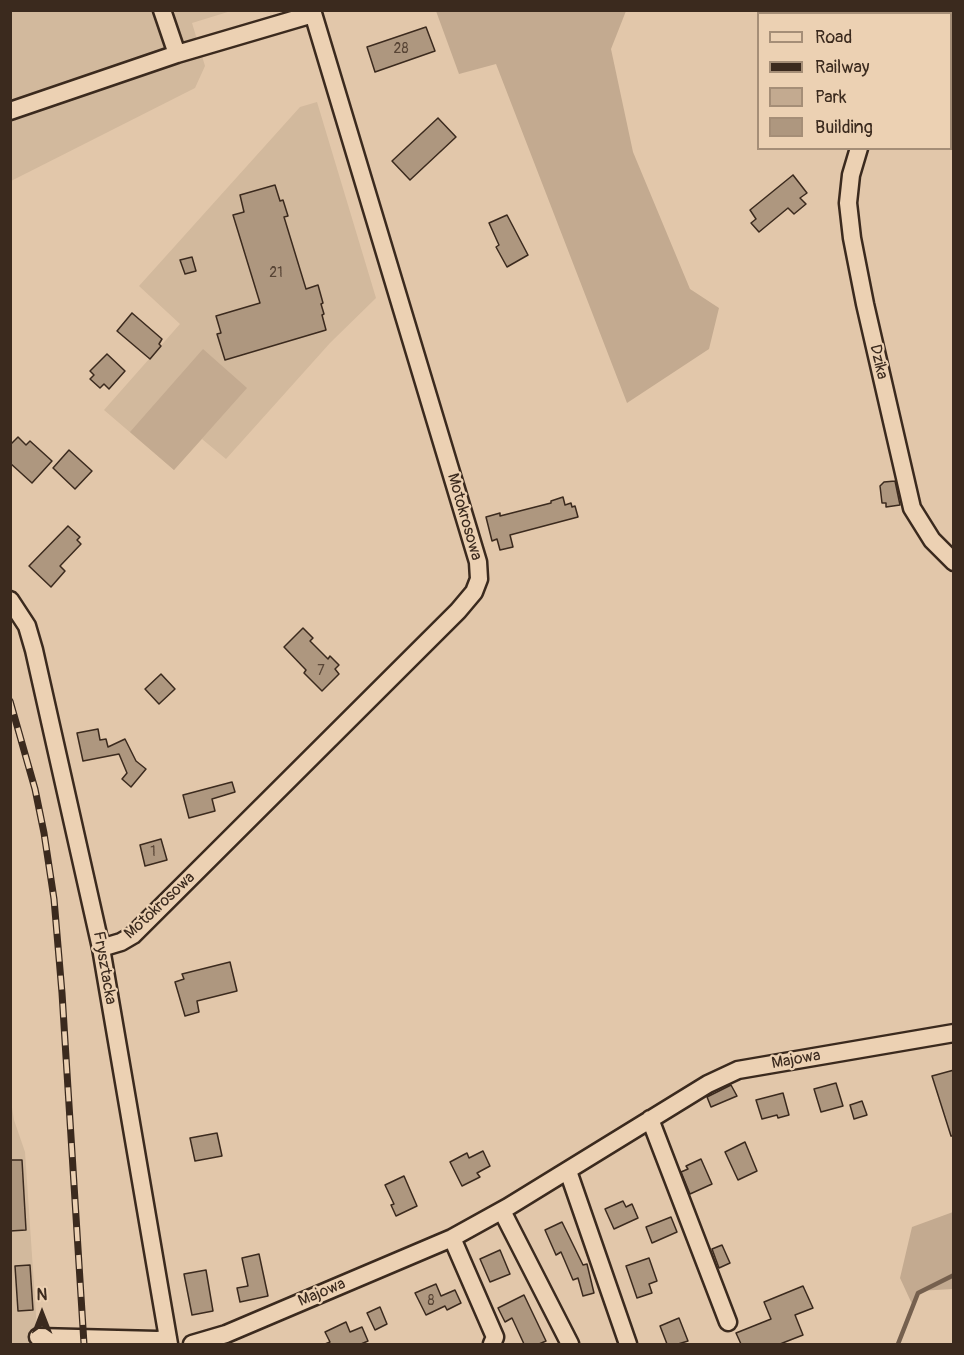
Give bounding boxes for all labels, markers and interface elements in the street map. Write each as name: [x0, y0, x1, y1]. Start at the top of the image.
legend: [757, 12, 952, 150]
text: Road: [815, 26, 852, 49]
house number: 28: [394, 41, 408, 57]
text: Railway: [815, 56, 870, 79]
text: Park: [815, 86, 847, 109]
text: Building: [815, 116, 873, 139]
house number: 21: [269, 265, 283, 281]
street label: Dzika: [865, 343, 891, 381]
street label: Motokrosowa: [442, 471, 486, 563]
house number: 7: [317, 663, 325, 679]
house number: 1: [150, 844, 156, 860]
street label: Motokrosowa: [121, 868, 199, 944]
street label: Frysztacka: [88, 930, 120, 1006]
street label: Majowa: [770, 1046, 822, 1074]
street label: Majowa: [296, 1275, 348, 1311]
north arrow: [12, 1283, 72, 1343]
text: N: [37, 1285, 47, 1305]
house number: 8: [427, 1293, 435, 1309]

